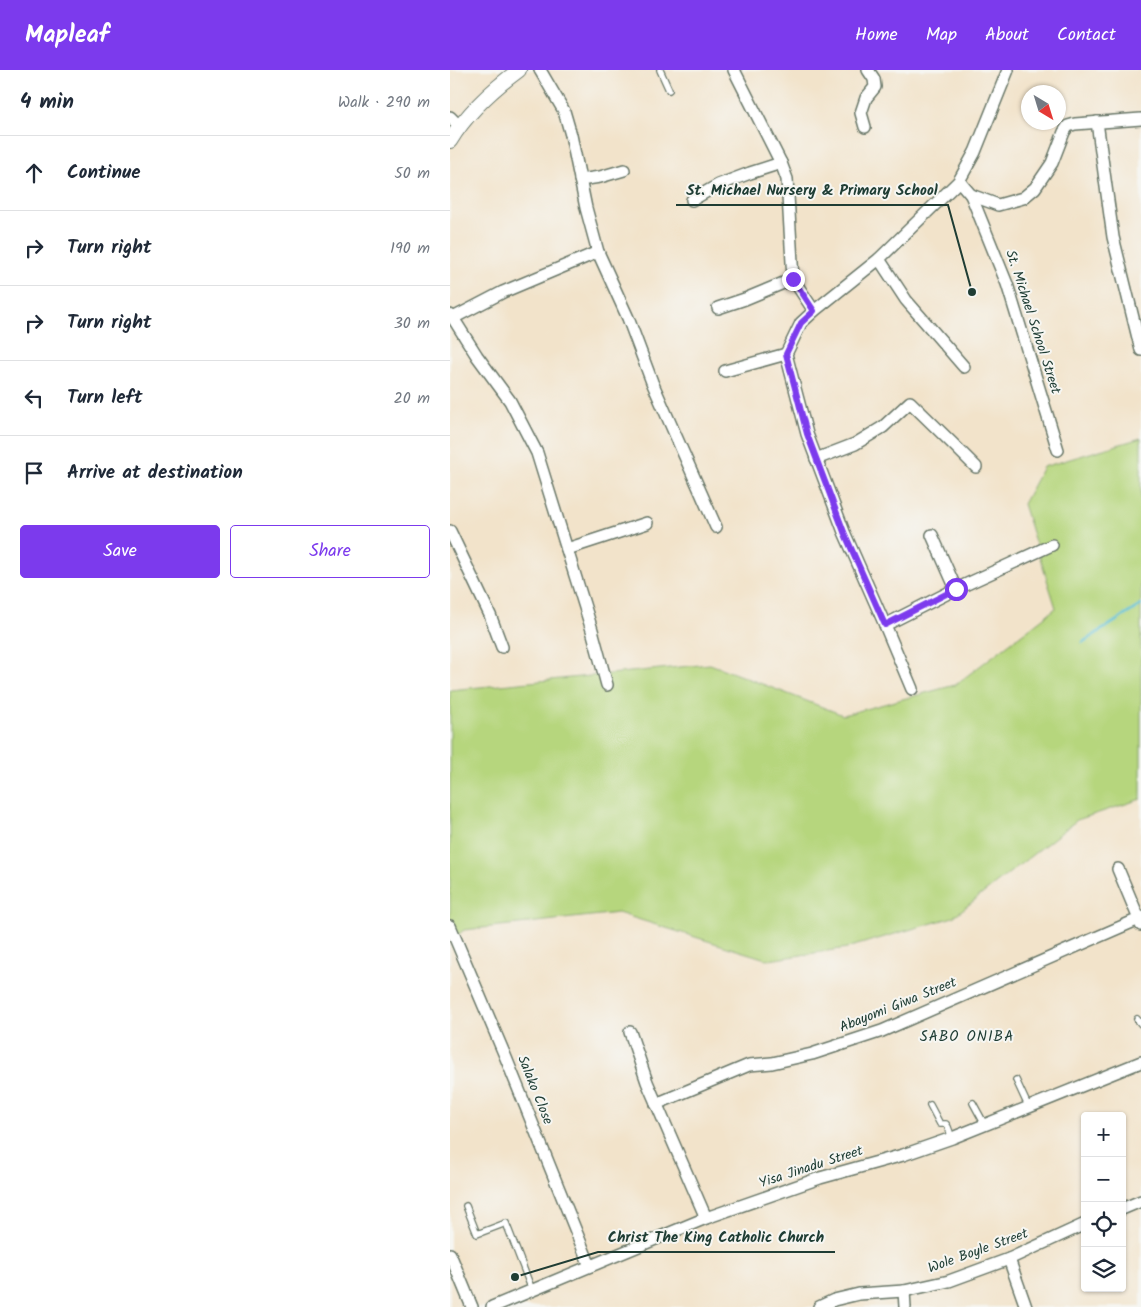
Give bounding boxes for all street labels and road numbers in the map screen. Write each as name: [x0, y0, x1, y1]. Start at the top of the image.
street label: St. Michael School Street: [999, 247, 1067, 397]
street label: Abayomi Giwa Street: [836, 971, 960, 1039]
street label: Salako Close: [511, 1052, 559, 1129]
street label: Yisa Jinadu Street: [756, 1140, 866, 1194]
street label: Wole Boyle Street: [925, 1222, 1032, 1279]

